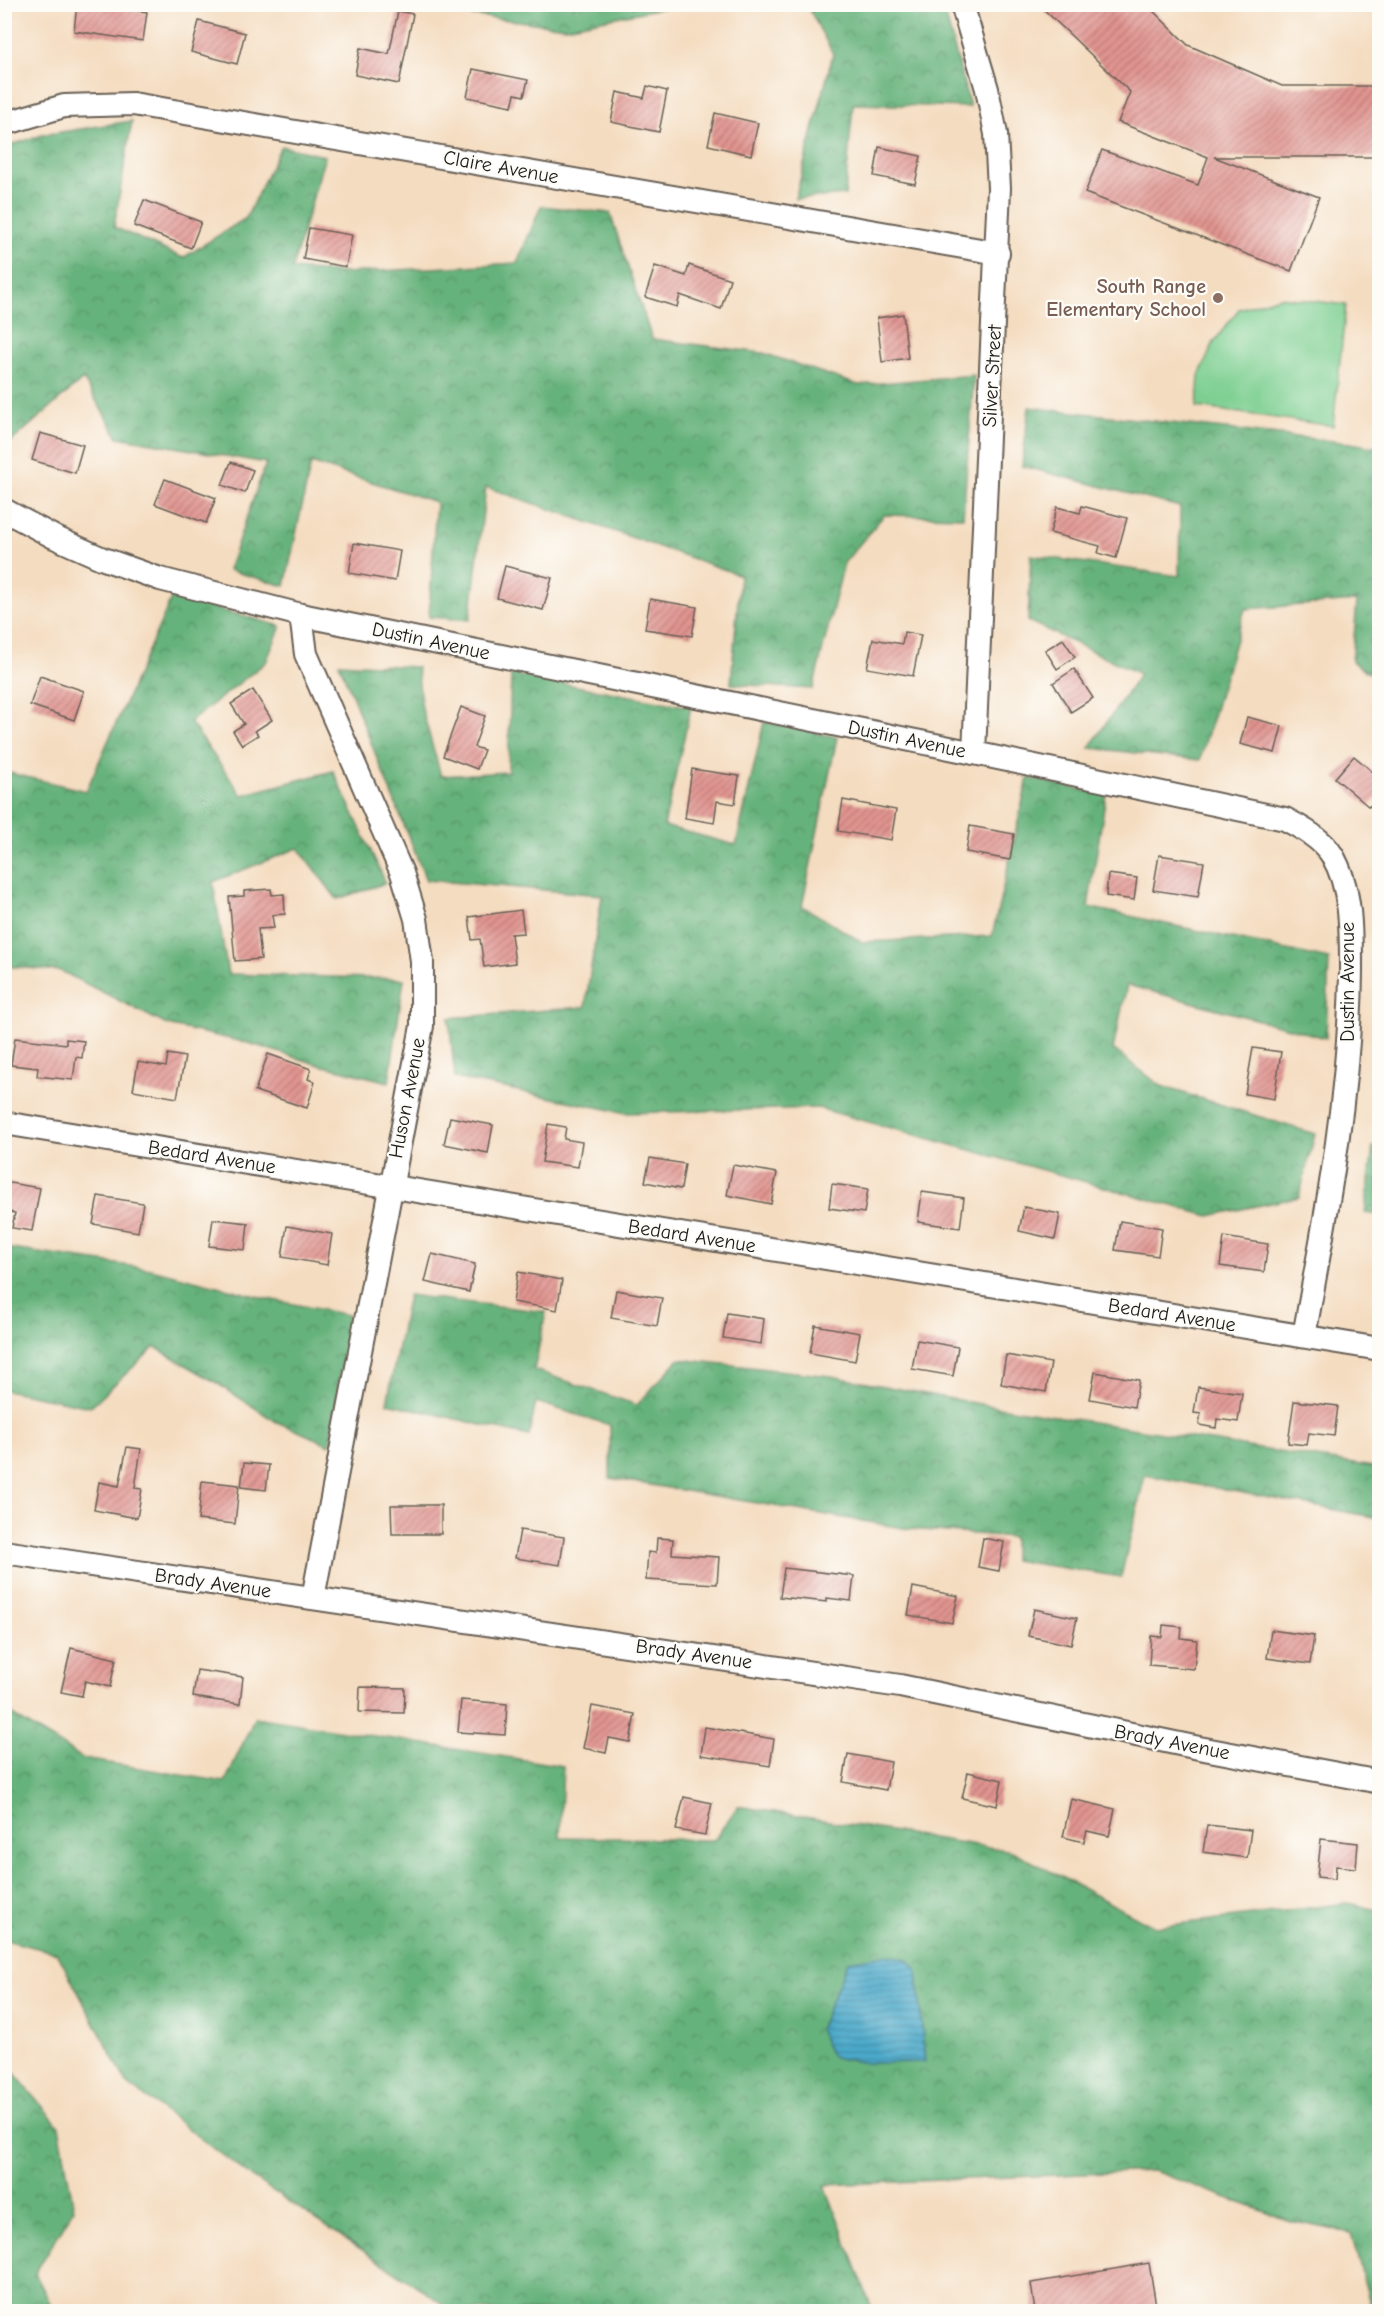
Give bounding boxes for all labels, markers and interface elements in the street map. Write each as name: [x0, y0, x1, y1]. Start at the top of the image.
street label: Claire Avenue: [442, 146, 560, 188]
place label: South Range Elementary School: [1046, 275, 1206, 321]
marker: South Range Elementary School: [1211, 291, 1225, 305]
street label: Silver Street: [978, 323, 1006, 428]
street label: Dustin Avenue: [370, 617, 492, 665]
street label: Dustin Avenue: [846, 715, 968, 763]
street label: Dustin Avenue: [1336, 922, 1359, 1042]
street label: Huson Avenue: [384, 1036, 430, 1160]
street label: Bedard Avenue: [147, 1136, 277, 1178]
street label: Bedard Avenue: [627, 1215, 757, 1257]
street label: Bedard Avenue: [1107, 1294, 1237, 1336]
street label: Brady Avenue: [153, 1563, 273, 1603]
street label: Brady Avenue: [634, 1634, 754, 1674]
street label: Brady Avenue: [1112, 1720, 1232, 1764]

